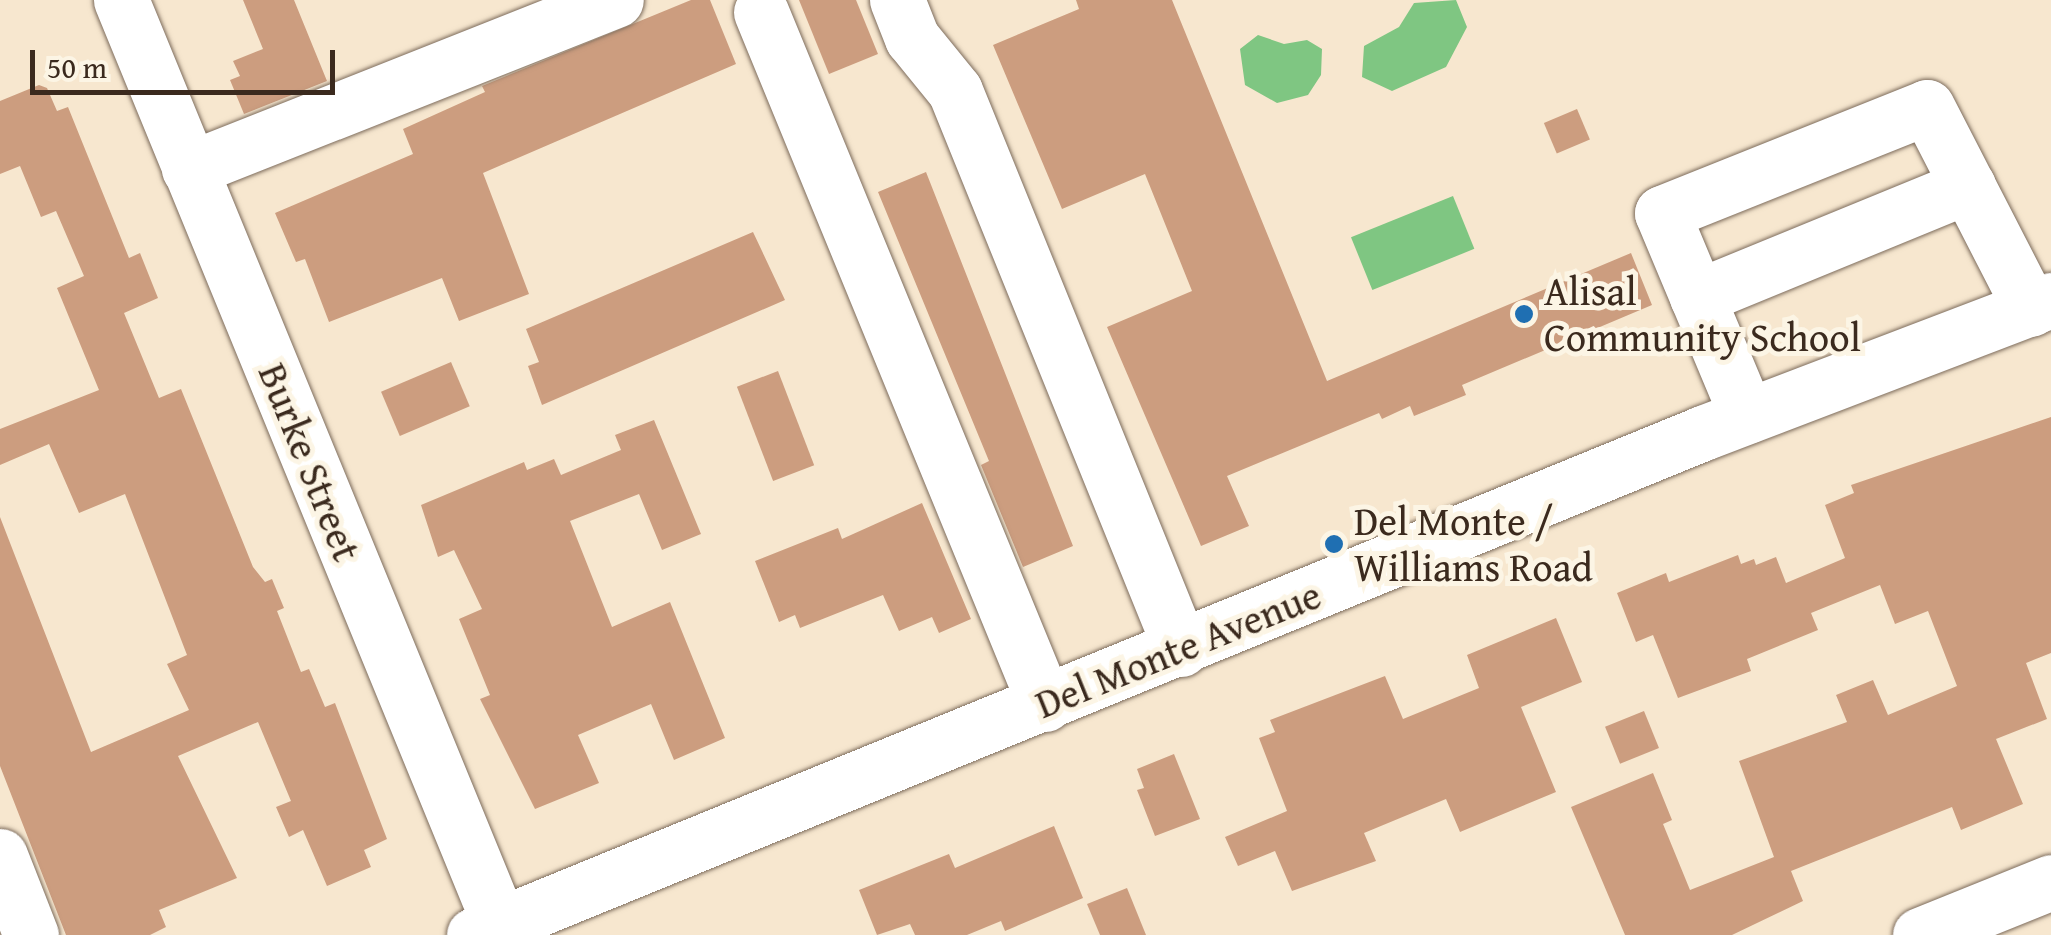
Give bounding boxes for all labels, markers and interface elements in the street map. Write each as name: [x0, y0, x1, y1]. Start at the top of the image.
scale bar: [35, 30, 340, 92]
text: 50 m: [47, 45, 107, 89]
place label: Alisal Community School: [1544, 267, 1861, 361]
marker: Alisal Community School: [1513, 303, 1535, 325]
street label: Burke Street: [249, 356, 371, 568]
place label: Del Monte / Williams Road: [1354, 497, 1593, 591]
marker: Del Monte / Williams Road: [1323, 533, 1345, 555]
street label: Del Monte Avenue: [1028, 570, 1328, 728]

